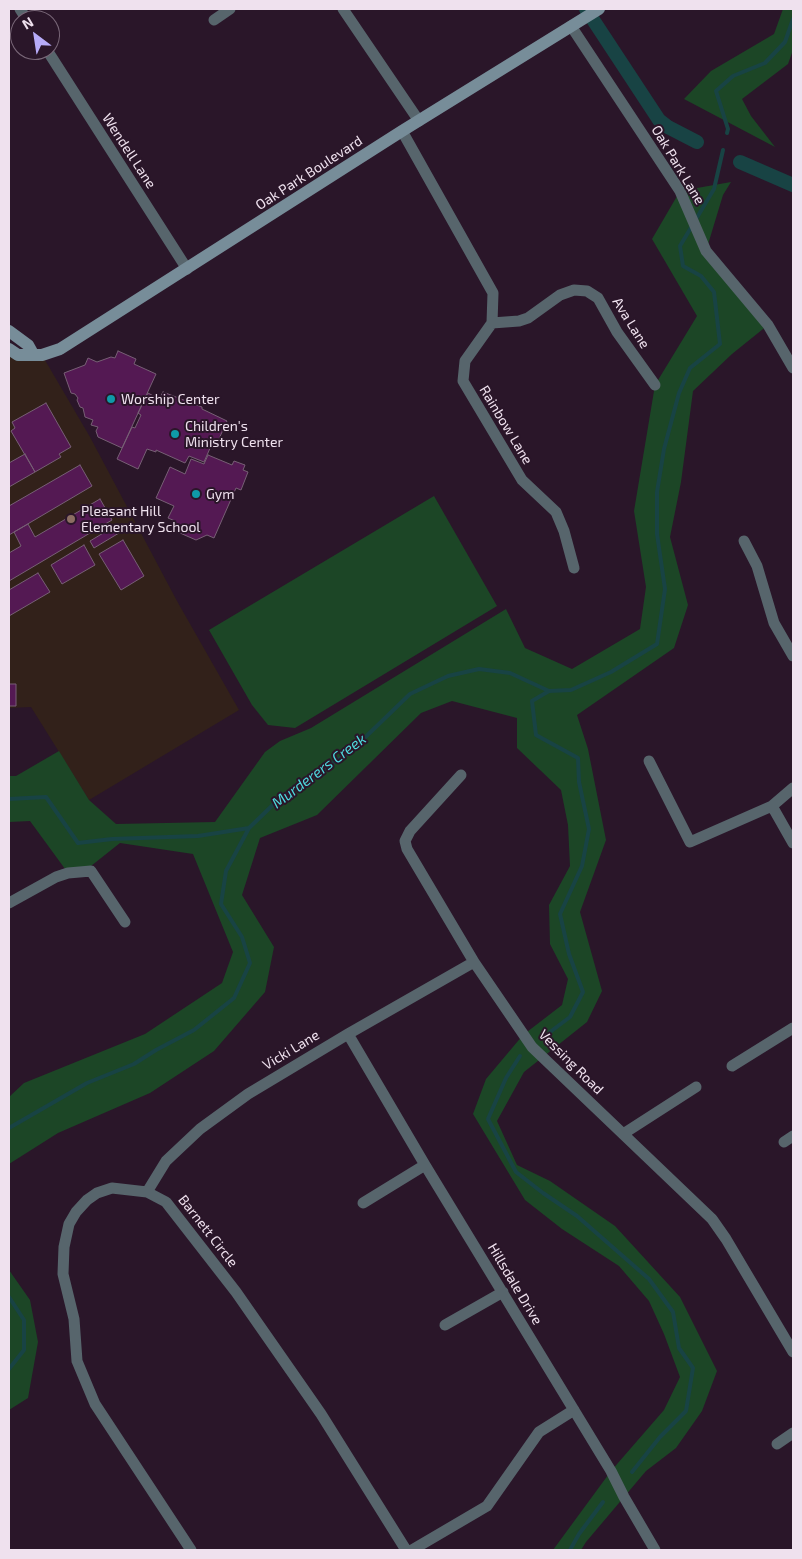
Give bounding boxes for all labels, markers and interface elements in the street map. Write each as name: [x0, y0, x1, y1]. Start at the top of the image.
north arrow: [10, 10, 60, 60]
text: N: [19, 13, 36, 32]
street label: Wendell Lane: [98, 110, 160, 192]
street label: Oak Park Lane: [648, 122, 708, 208]
street label: Oak Park Boulevard: [253, 132, 365, 214]
street label: Ava Lane: [609, 294, 653, 352]
street label: Rainbow Lane: [476, 383, 536, 467]
place label: Worship Center: [121, 391, 220, 407]
marker: Worship Center: [105, 393, 117, 405]
place label: Children's Ministry Center: [185, 418, 283, 451]
marker: Children's Ministry Center: [169, 428, 181, 440]
place label: Gym: [206, 486, 234, 502]
marker: Gym: [190, 488, 202, 500]
place label: Pleasant Hill Elementary School: [81, 503, 200, 536]
marker: Pleasant Hill Elementary School: [65, 513, 77, 525]
water label: Murderers Creek: [268, 730, 370, 812]
street label: Vessing Road: [535, 1026, 607, 1098]
street label: Vicki Lane: [260, 1027, 322, 1073]
street label: Barnett Circle: [175, 1192, 241, 1270]
street label: Hillsdale Drive: [484, 1240, 546, 1328]

